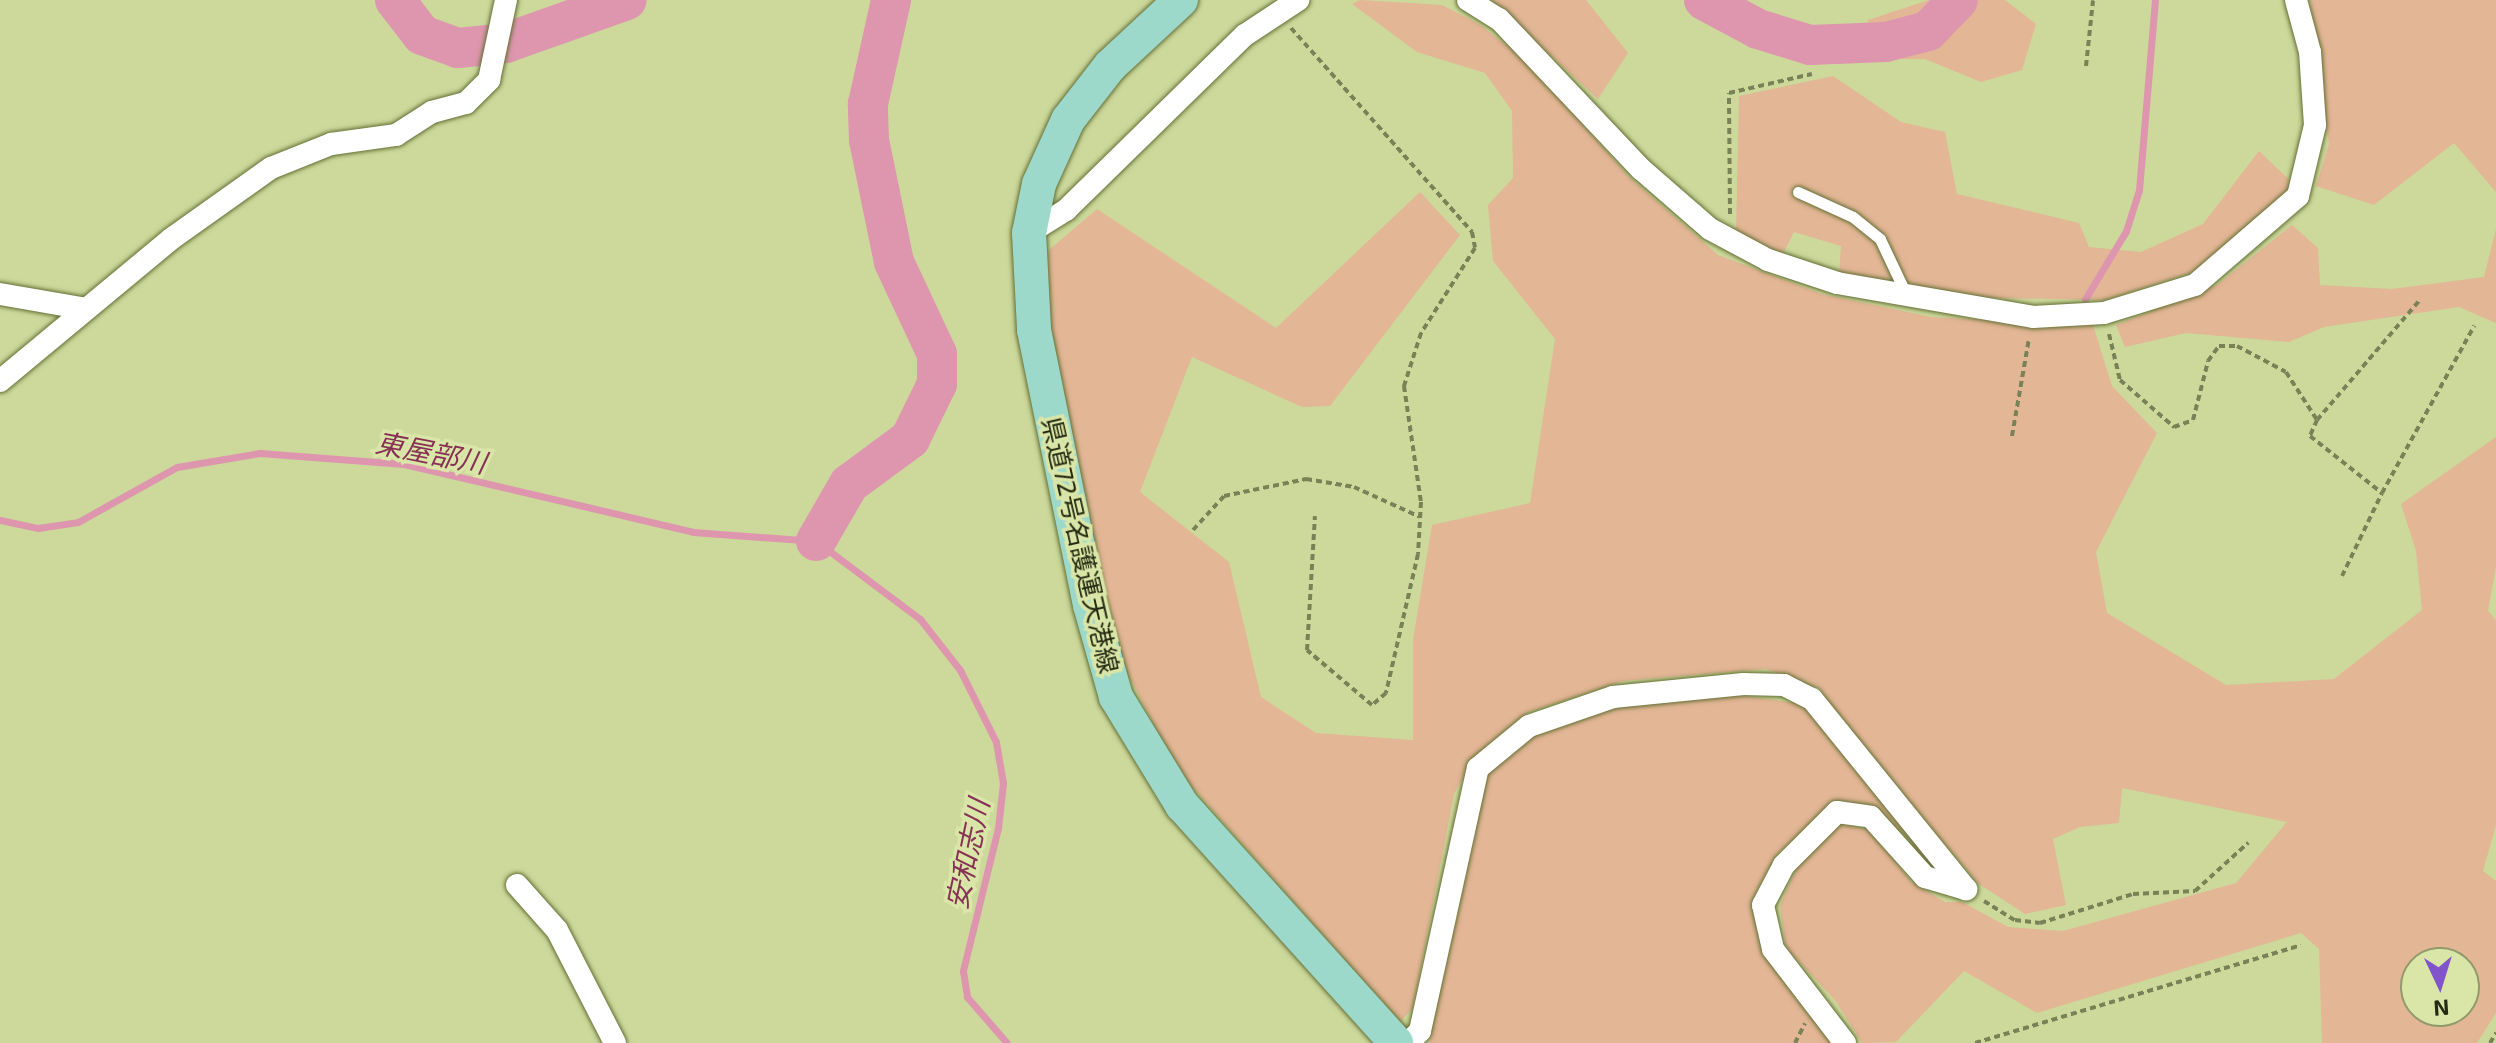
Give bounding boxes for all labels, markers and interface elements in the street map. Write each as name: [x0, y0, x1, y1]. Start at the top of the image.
street label: 県道72号名護運天港線: [1036, 414, 1126, 676]
water label: 東屋部川: [373, 425, 489, 479]
water label: 安和志川: [939, 796, 995, 912]
north arrow: [2400, 947, 2480, 1027]
text: N: [2433, 995, 2450, 1022]

